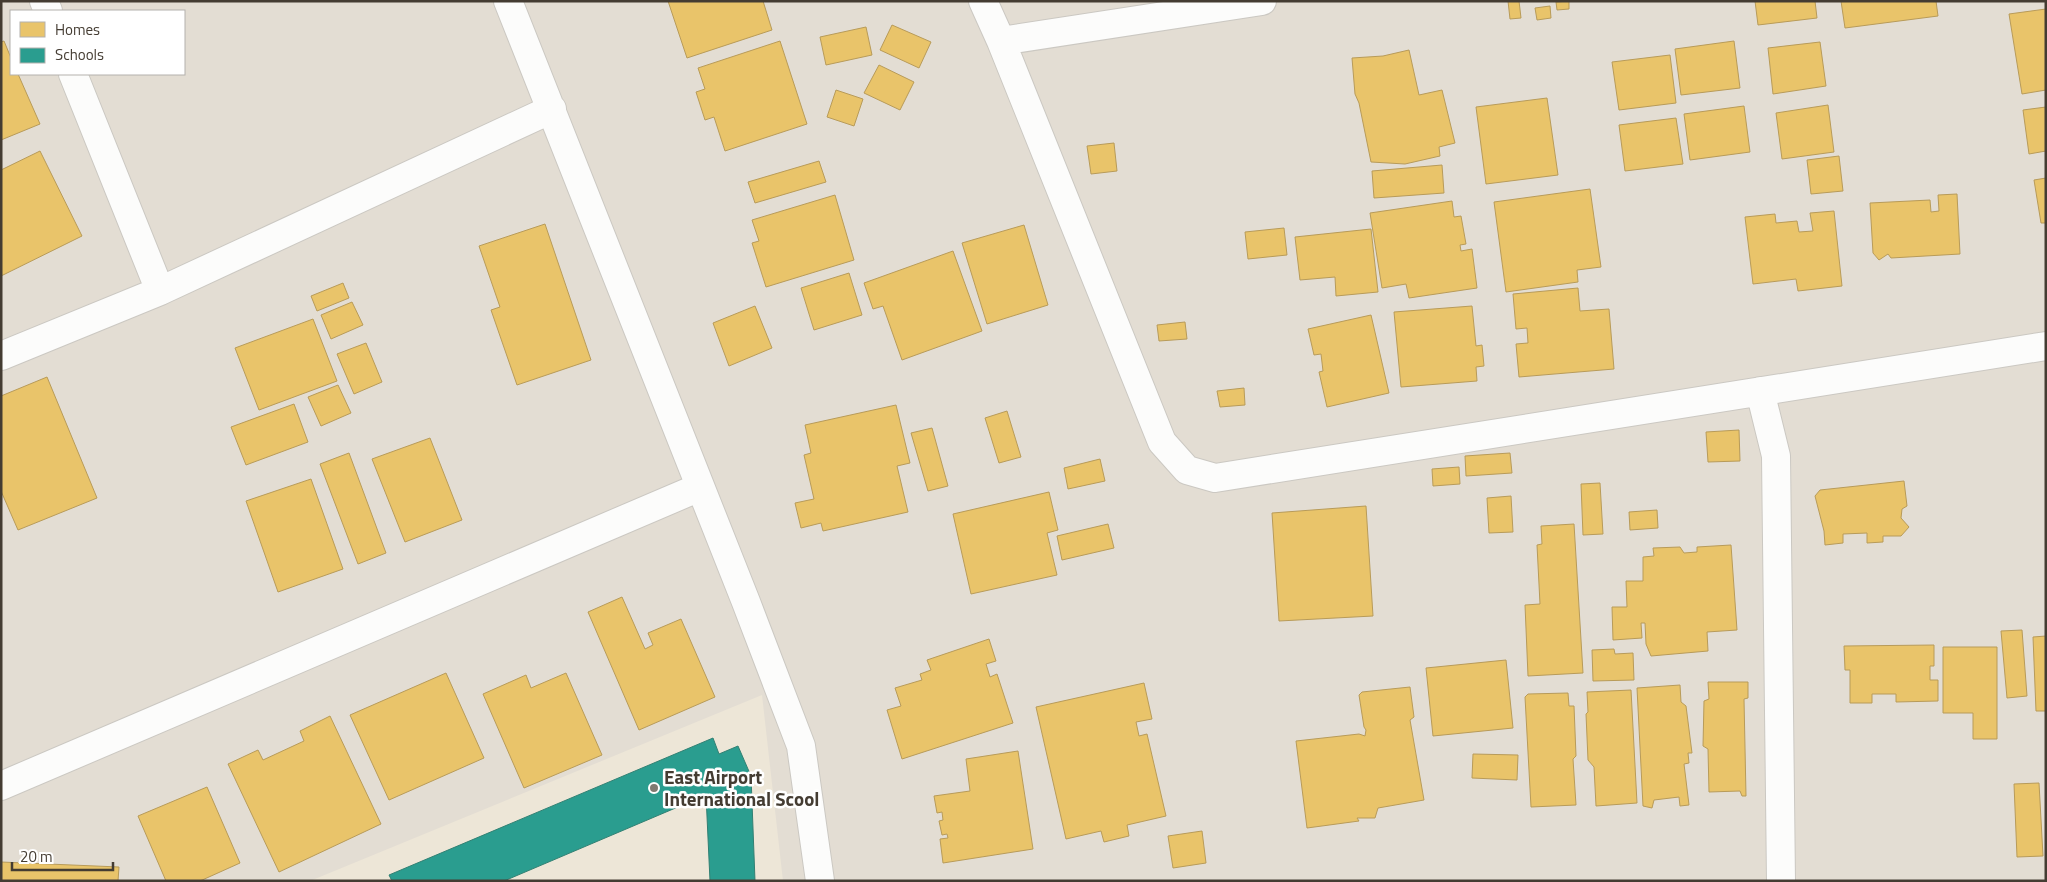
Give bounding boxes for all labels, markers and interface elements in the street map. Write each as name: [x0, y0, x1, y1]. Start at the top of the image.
legend: [10, 10, 185, 75]
text: Homes: [55, 18, 100, 41]
text: Schools: [55, 43, 104, 66]
place label: East Airport International Scool: [664, 762, 819, 813]
marker: East Airport International Scool: [648, 782, 660, 794]
scale bar: [12, 840, 114, 872]
text: 20 m: [20, 845, 53, 868]

